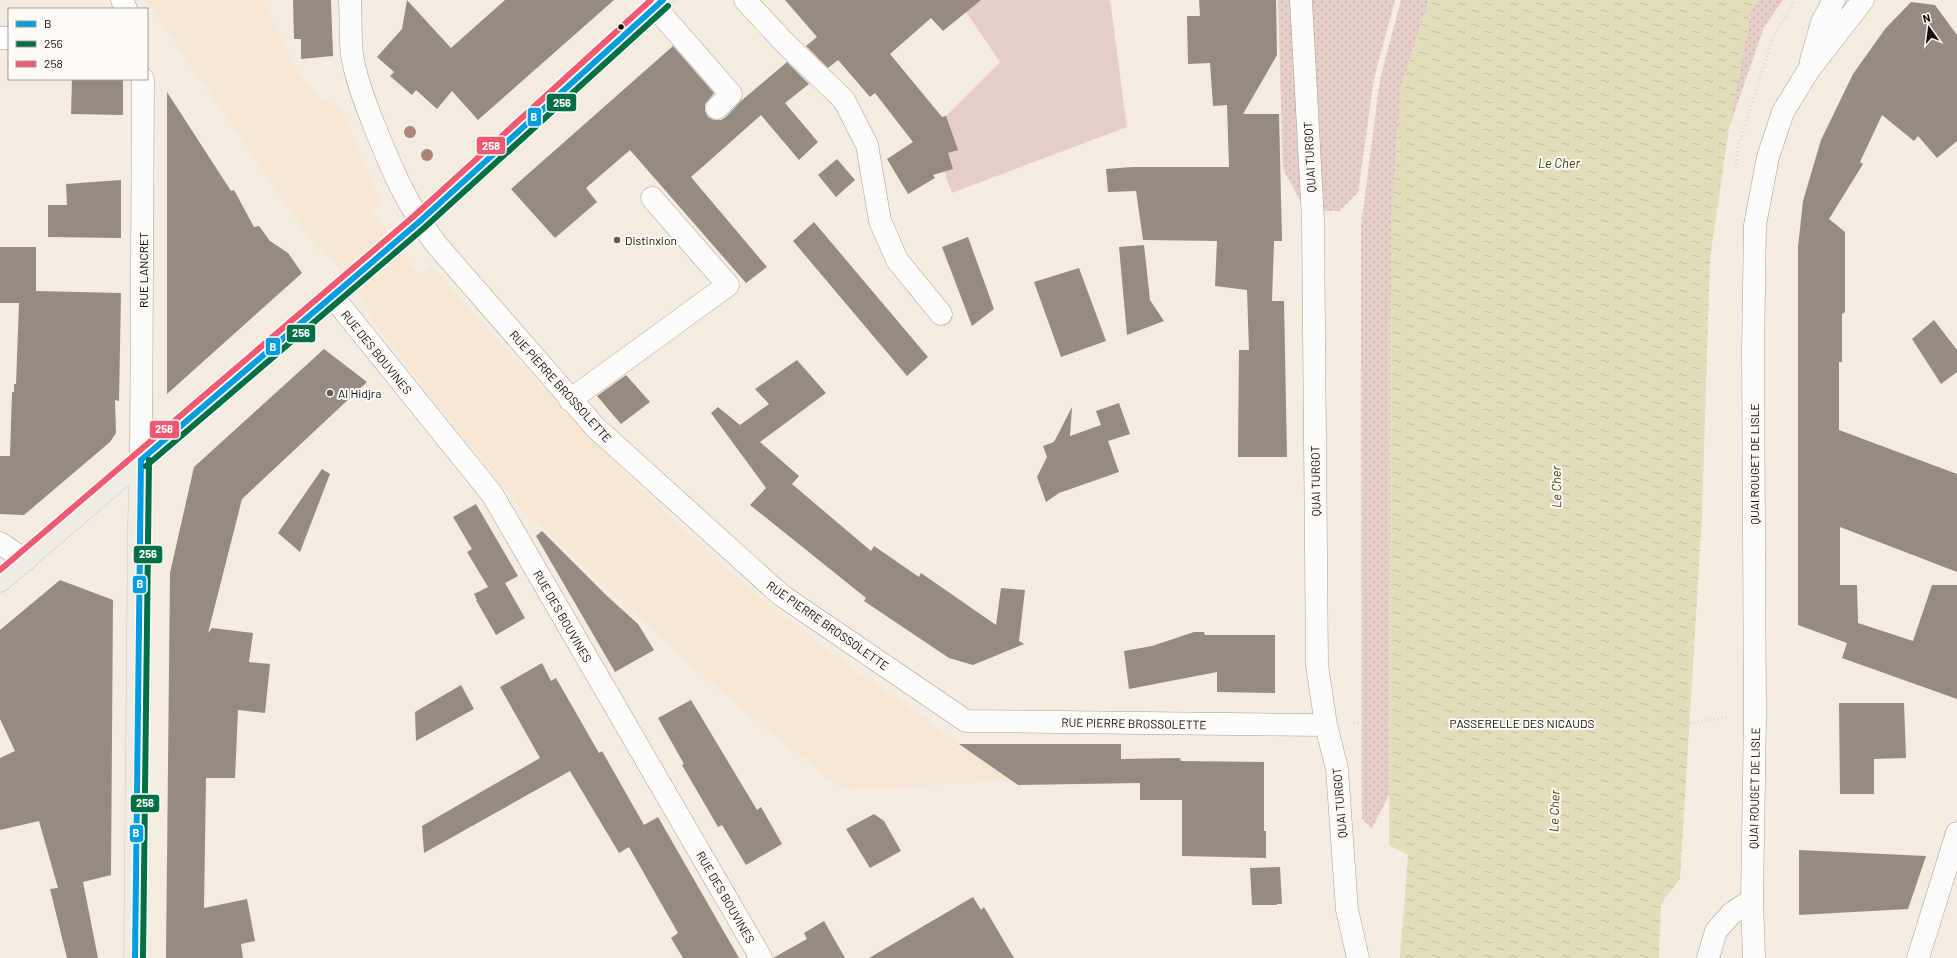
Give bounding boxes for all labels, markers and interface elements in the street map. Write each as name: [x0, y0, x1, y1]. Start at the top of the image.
legend: [8, 8, 148, 80]
north arrow: [1909, 8, 1949, 48]
text: N: [1921, 11, 1932, 25]
text: B: [44, 16, 52, 30]
unlabelled marker: [616, 22, 626, 32]
text: 256: [44, 36, 63, 50]
text: 258: [44, 56, 63, 70]
line badge: 256: [546, 93, 577, 112]
text: 256: [553, 96, 571, 109]
line badge: B: [527, 107, 542, 127]
text: B: [531, 110, 538, 123]
street label: QUAI TURGOT: [1300, 121, 1318, 193]
line badge: 258: [476, 136, 506, 155]
text: 258: [482, 139, 500, 152]
water label: Le Cher: [1538, 155, 1580, 171]
street label: RUE LANCRET: [136, 232, 150, 308]
place label: Distinxion: [625, 233, 677, 247]
marker: Distinxion: [612, 235, 622, 245]
street label: RUE DES BOUVINES: [339, 307, 415, 397]
line badge: 256: [286, 324, 316, 343]
text: 256: [292, 326, 310, 339]
street label: RUE PIERRE BROSSOLETTE: [507, 327, 615, 445]
line badge: B: [265, 337, 281, 356]
text: B: [270, 340, 277, 353]
place label: Al Hidjra: [338, 386, 381, 400]
marker: Al Hidjra: [325, 388, 335, 398]
street label: QUAI ROUGET DE LISLE: [1747, 403, 1761, 525]
line badge: 258: [149, 420, 180, 439]
text: 258: [155, 422, 173, 435]
street label: QUAI TURGOT: [1307, 445, 1323, 517]
water label: Le Cher: [1548, 465, 1564, 508]
line badge: 256: [133, 545, 163, 564]
text: 256: [139, 547, 157, 560]
street label: RUE DES BOUVINES: [531, 567, 595, 665]
line badge: B: [132, 575, 147, 594]
text: B: [137, 577, 144, 590]
street label: RUE PIERRE BROSSOLETTE: [764, 578, 892, 672]
street label: RUE PIERRE BROSSOLETTE: [1061, 715, 1207, 731]
street label: PASSERELLE DES NICAUDS: [1450, 716, 1594, 730]
street label: QUAI ROUGET DE LISLE: [1746, 727, 1762, 849]
street label: QUAI TURGOT: [1329, 767, 1349, 839]
water label: Le Cher: [1545, 789, 1563, 832]
line badge: 256: [130, 794, 160, 813]
text: 256: [136, 796, 154, 809]
line badge: B: [129, 824, 144, 843]
text: B: [133, 826, 140, 839]
street label: RUE DES BOUVINES: [694, 848, 758, 946]

